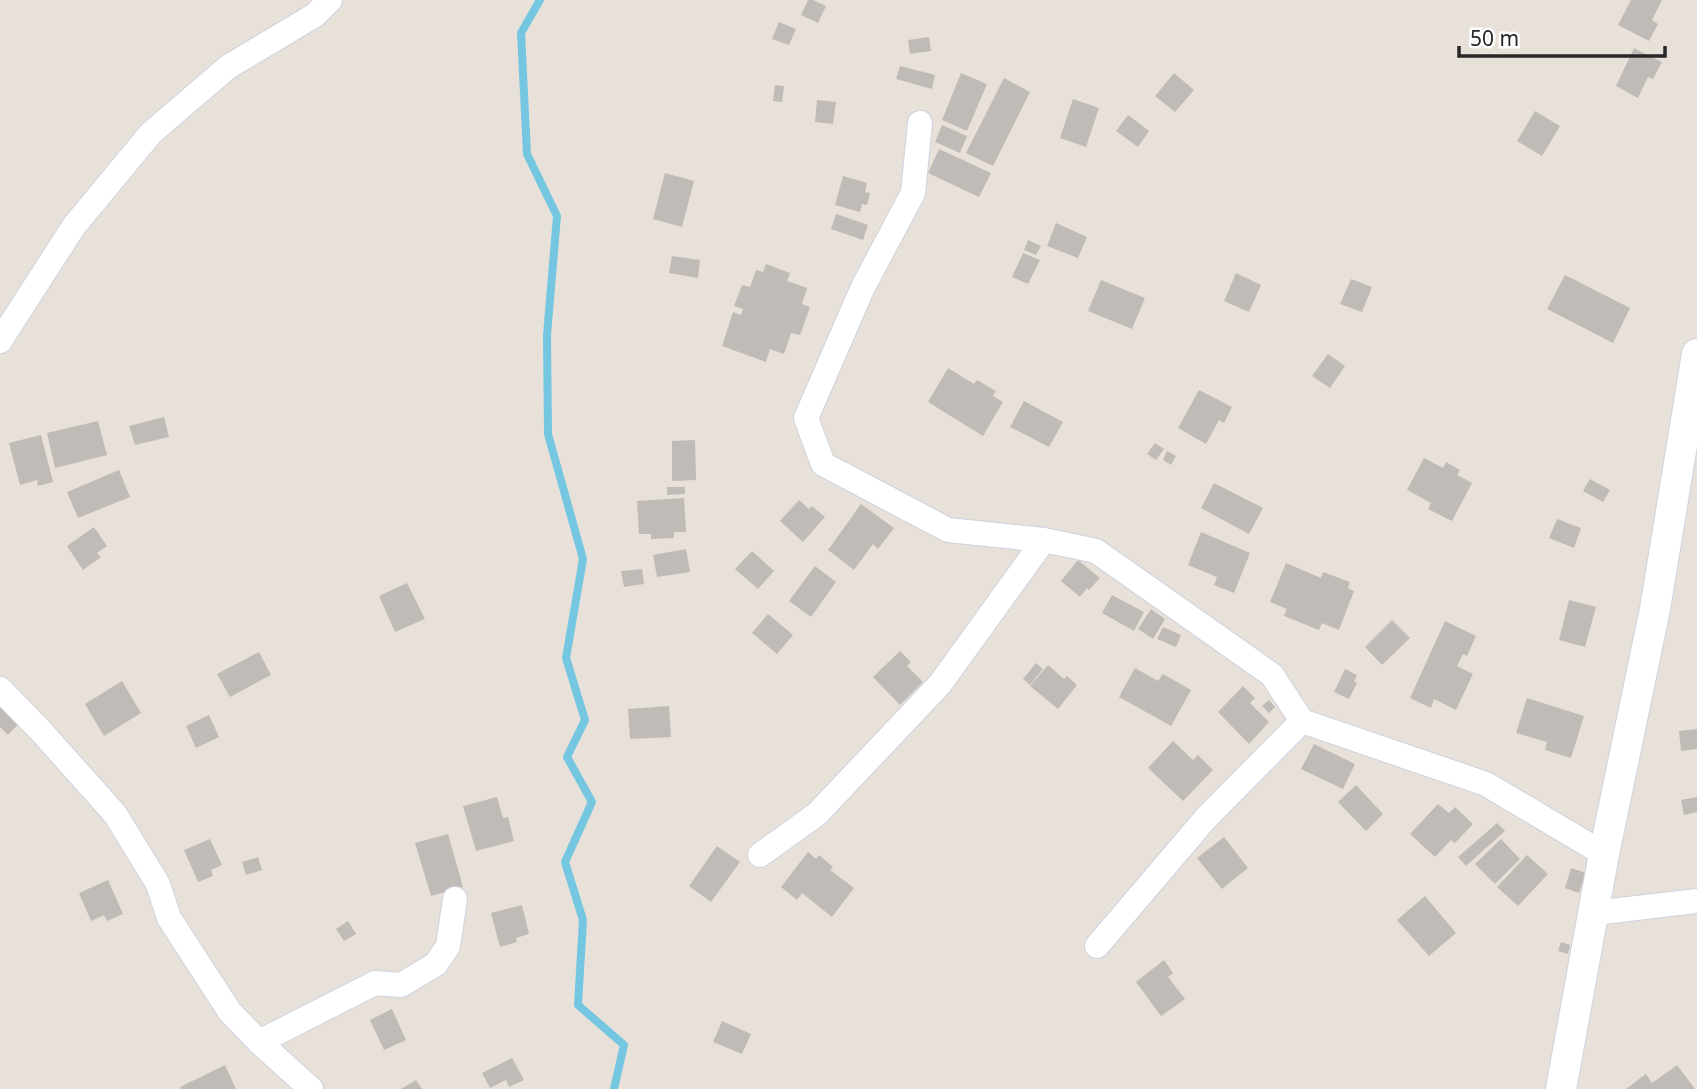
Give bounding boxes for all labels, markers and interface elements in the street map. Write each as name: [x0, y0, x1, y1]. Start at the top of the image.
scale bar: [1459, 14, 1666, 58]
text: 50 m: [1470, 24, 1519, 52]

